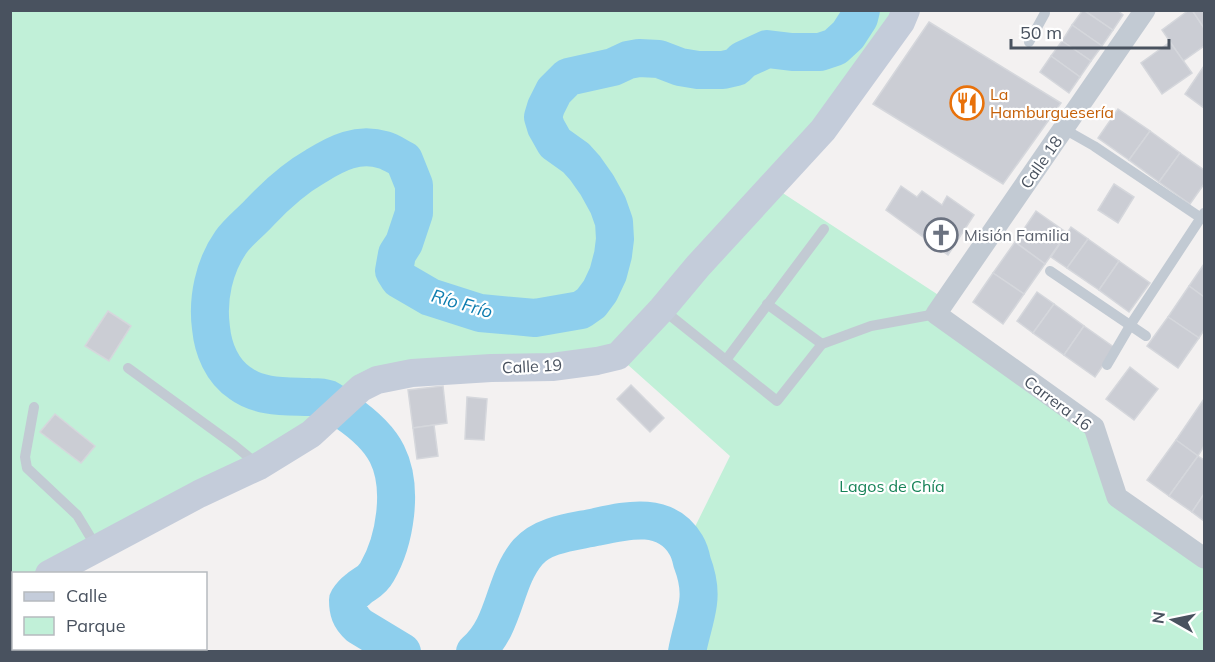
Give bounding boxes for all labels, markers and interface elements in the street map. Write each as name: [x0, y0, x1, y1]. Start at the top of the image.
scale bar: [1011, 12, 1168, 50]
text: 50 m: [1020, 21, 1062, 44]
place label: La Hamburguesería: [990, 84, 1114, 122]
restaurant icon: La Hamburguesería: [949, 85, 985, 121]
street label: Calle 18: [1016, 132, 1066, 192]
church icon: Misión Familia: [923, 217, 959, 253]
place label: Misión Familia: [964, 225, 1069, 245]
water label: Río Frío: [429, 284, 495, 323]
street label: Calle 19: [502, 354, 562, 378]
street label: Carrera 16: [1020, 371, 1096, 435]
park label: Lagos de Chía: [839, 476, 945, 496]
legend: [12, 572, 207, 650]
text: Calle: [66, 584, 107, 607]
north arrow: [1143, 590, 1203, 650]
text: N: [1147, 610, 1169, 625]
text: Parque: [66, 614, 125, 637]

